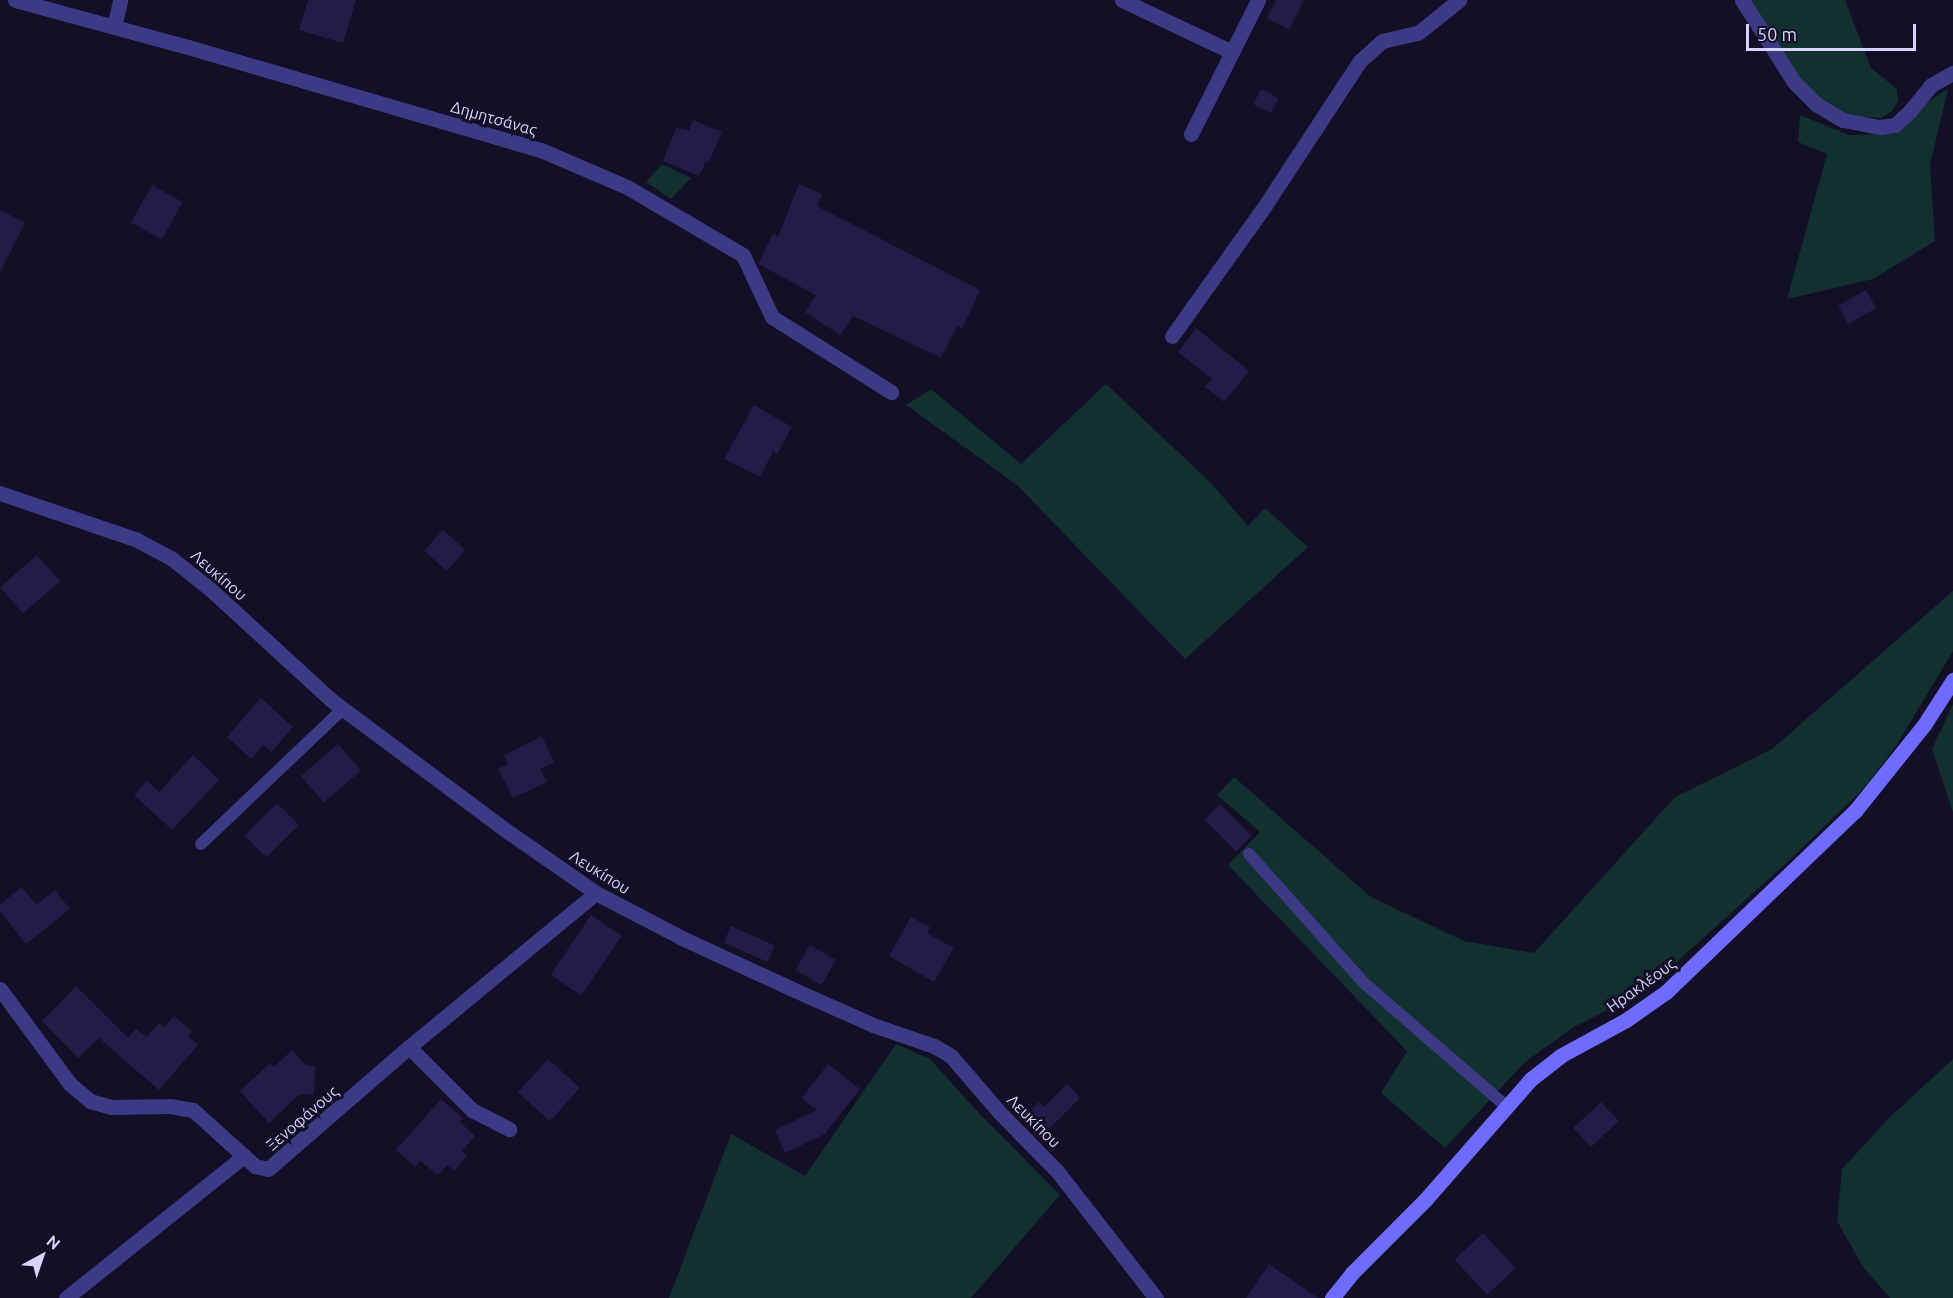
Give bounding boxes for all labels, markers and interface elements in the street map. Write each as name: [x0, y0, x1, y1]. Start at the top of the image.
scale bar: [1749, 12, 1918, 50]
text: 50 m: [1757, 24, 1797, 44]
street label: Δημητσάνας: [449, 97, 539, 139]
street label: Λευκίπου: [187, 546, 251, 604]
street label: Λευκίπου: [566, 846, 634, 898]
street label: Ηρακλέους: [1603, 954, 1679, 1016]
street label: Ξενοφάνους: [262, 1082, 342, 1154]
street label: Λευκίπου: [1003, 1090, 1065, 1152]
north arrow: [12, 1226, 72, 1286]
text: N: [43, 1231, 64, 1253]

